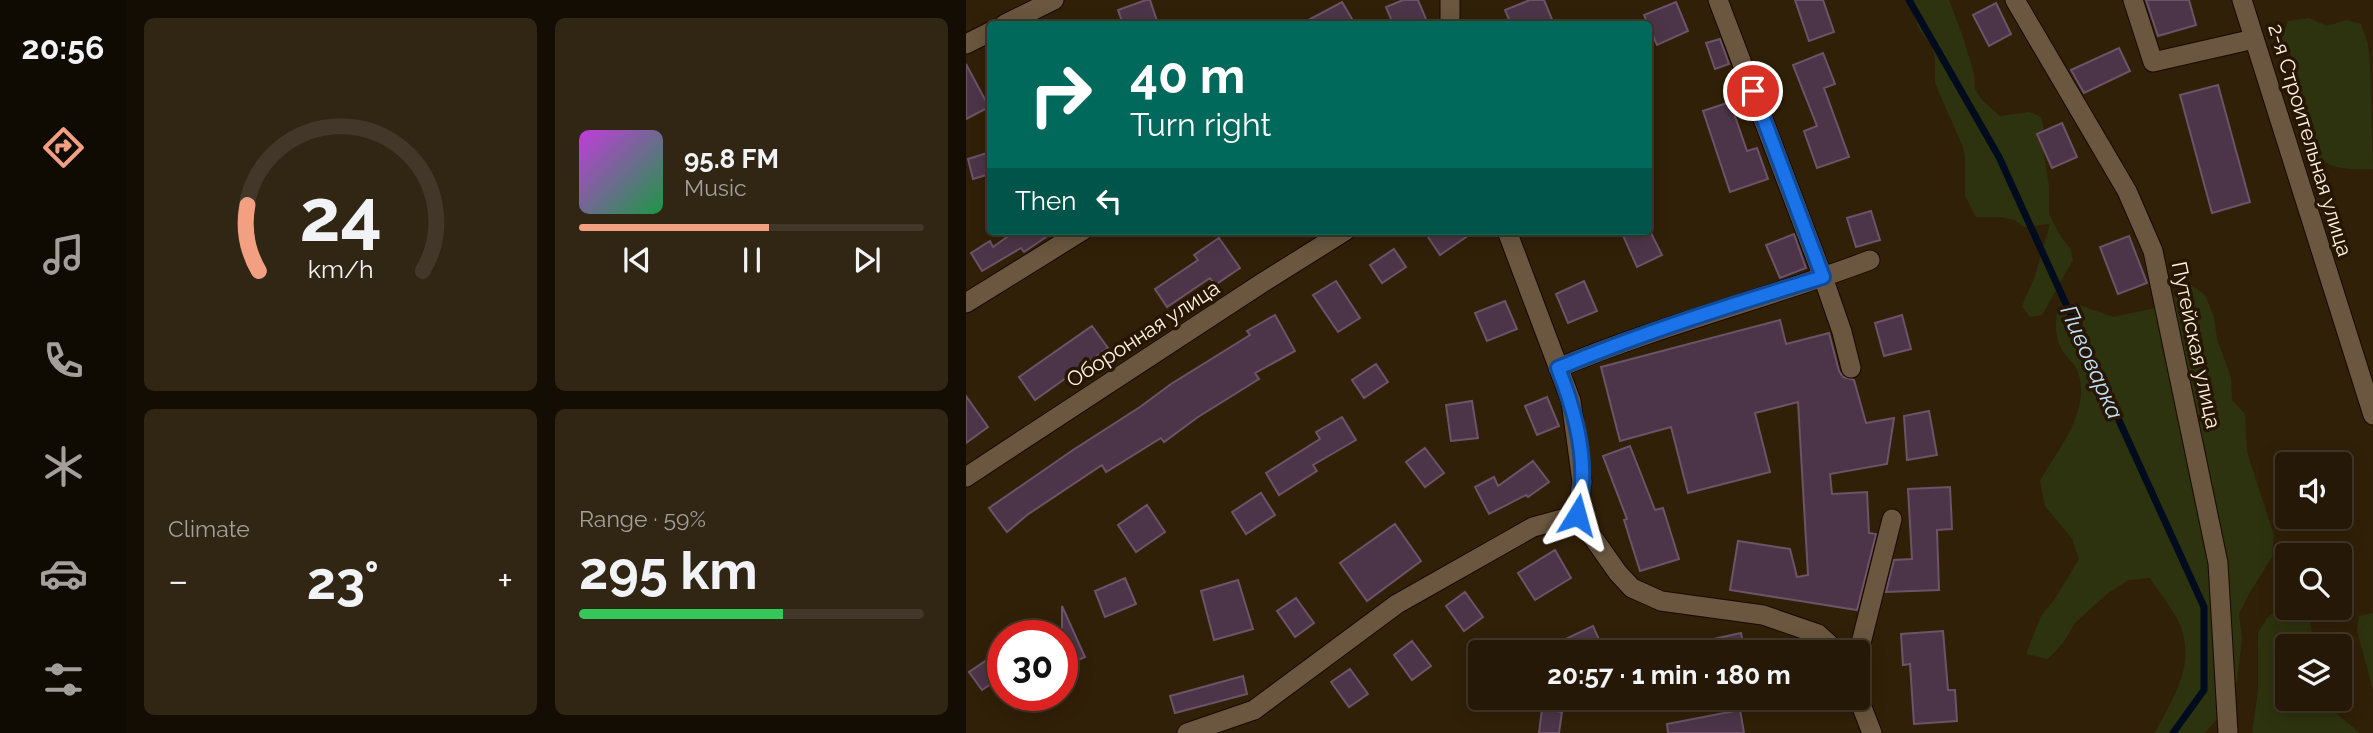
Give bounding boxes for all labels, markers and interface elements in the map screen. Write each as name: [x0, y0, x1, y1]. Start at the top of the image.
street label: 2-я Строительная улица: [2263, 21, 2358, 259]
text: 20:56: [22, 29, 104, 66]
text: 40 m: [1130, 47, 1245, 104]
icon: right: [1015, 49, 1106, 140]
pin: [1723, 61, 1783, 121]
icon: arrive: [1734, 72, 1772, 110]
text: Turn right: [1130, 106, 1271, 143]
icon: directions: [39, 123, 88, 172]
text: 95.8 FM: [684, 144, 779, 174]
text: 24: [299, 173, 382, 258]
text: Music: [684, 174, 747, 201]
icon: left: [1090, 182, 1128, 220]
text: Then: [1015, 186, 1076, 216]
icon: music: [39, 230, 88, 279]
icon: previous: [618, 241, 656, 279]
icon: pause: [733, 241, 771, 279]
icon: next: [848, 241, 886, 279]
text: km/h: [308, 254, 373, 284]
street label: Путейская улица: [2167, 259, 2226, 431]
street label: Оборонная улица: [1061, 275, 1224, 392]
water label: Пивоварка: [2055, 301, 2130, 423]
icon: phone: [39, 336, 88, 385]
icon: climate: [39, 442, 88, 491]
map controls: [2275, 452, 2352, 711]
button: sound: [2275, 452, 2352, 529]
position arrow: [1540, 478, 1614, 552]
text: Range · 59%: [579, 505, 706, 532]
text: Climate: [168, 515, 250, 542]
text: 295 km: [579, 540, 758, 601]
button: search: [2275, 543, 2352, 620]
icon: car: [39, 549, 88, 598]
text: 23°: [307, 550, 379, 611]
text: −: [168, 558, 188, 603]
text: +: [497, 558, 513, 603]
speed limit sign: 30: [987, 620, 1078, 711]
button: layers: [2275, 634, 2352, 711]
icon: filters: [39, 655, 88, 704]
text: 20:57 · 1 min · 180 m: [1547, 660, 1791, 690]

